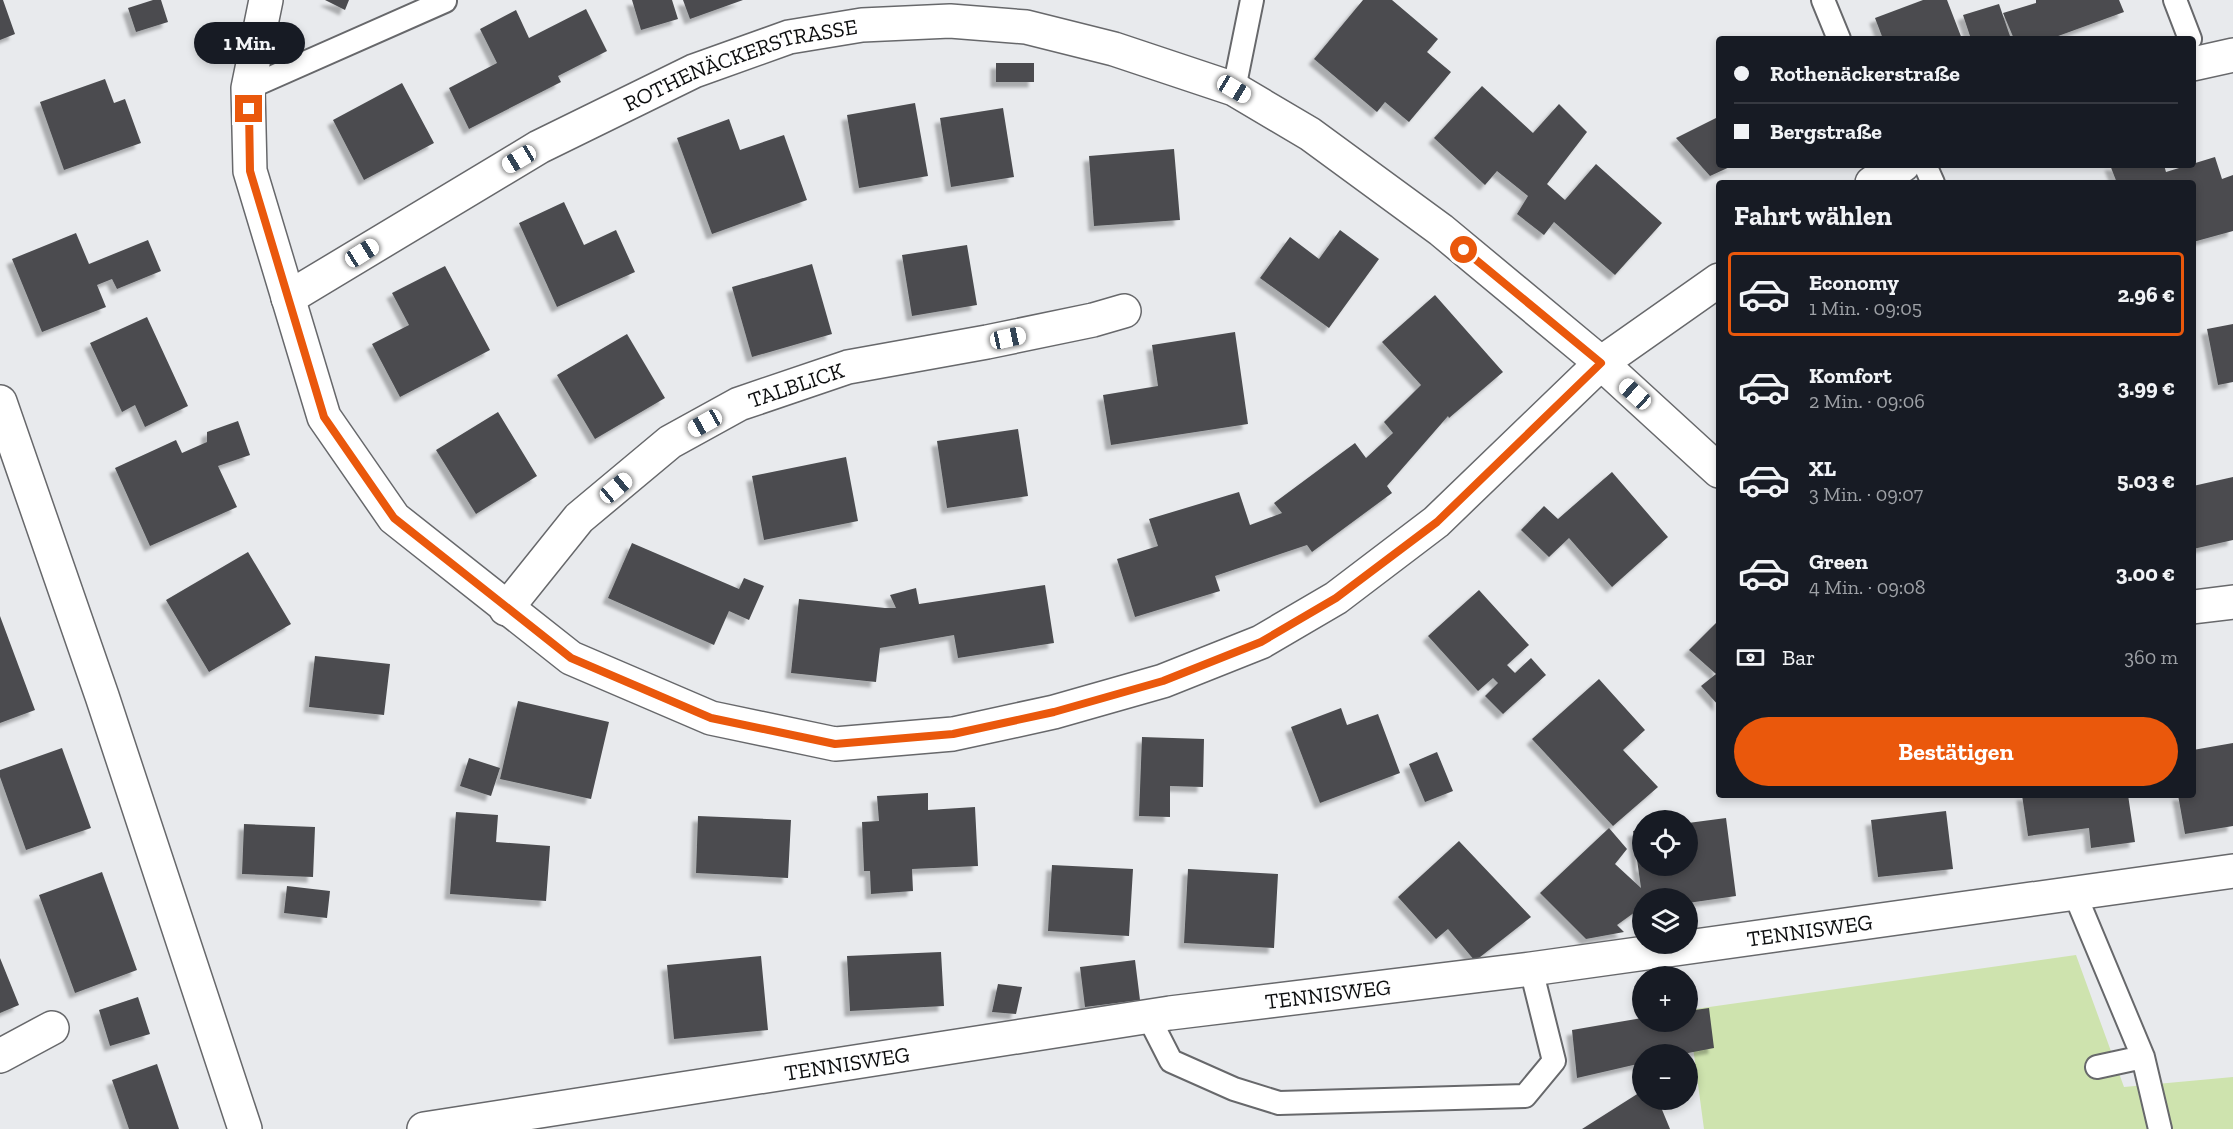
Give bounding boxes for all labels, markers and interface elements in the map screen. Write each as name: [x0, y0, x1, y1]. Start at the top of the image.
street label: ROTHENÄCKERSTRASSE: [619, 13, 859, 117]
callout: 1 Min.: [194, 22, 304, 64]
text: 1 Min.: [223, 31, 276, 55]
text: Rothenäckerstraße: [1770, 60, 1960, 87]
car: [1214, 72, 1254, 106]
route end: [235, 95, 262, 122]
text: Bergstraße: [1770, 118, 1882, 145]
car: [499, 142, 539, 176]
text: Fahrt wählen: [1734, 200, 1892, 232]
car: [342, 236, 382, 270]
route start: [1450, 236, 1477, 263]
icon: car: [1737, 267, 1791, 321]
text: Economy: [1809, 269, 1899, 296]
text: 2.96 €: [2117, 281, 2175, 308]
text: 1 Min. · 09:05: [1809, 296, 1922, 320]
car: [989, 325, 1027, 351]
street label: TALBLICK: [745, 356, 847, 413]
icon: car: [1737, 360, 1791, 414]
text: Komfort: [1809, 362, 1892, 389]
text: 3.99 €: [2118, 374, 2175, 401]
car: [1616, 375, 1654, 413]
text: 2 Min. · 09:06: [1809, 389, 1925, 413]
car: [685, 406, 725, 440]
icon: car: [1737, 453, 1791, 507]
text: XL: [1809, 455, 1836, 482]
text: 5.03 €: [2117, 467, 2175, 494]
car: [596, 470, 636, 506]
text: 3 Min. · 09:07: [1809, 482, 1923, 506]
icon: car: [1737, 546, 1791, 600]
text: Green: [1809, 548, 1868, 575]
text: 3.00 €: [2116, 560, 2175, 587]
text: 4 Min. · 09:08: [1809, 575, 1926, 599]
icon: cash: [1734, 641, 1767, 674]
text: Bar: [1782, 644, 1815, 671]
text: 360 m: [2124, 645, 2178, 669]
button: Bestätigen: [1734, 717, 2178, 786]
map controls: [1632, 810, 1698, 1110]
button: locate: [1632, 810, 1698, 876]
button: layers: [1632, 888, 1698, 954]
street label: TENNISWEG: [1745, 908, 1874, 952]
button: +: [1632, 966, 1698, 1032]
street label: TENNISWEG: [1263, 973, 1392, 1015]
street label: TENNISWEG: [782, 1040, 911, 1086]
button: −: [1632, 1044, 1698, 1110]

